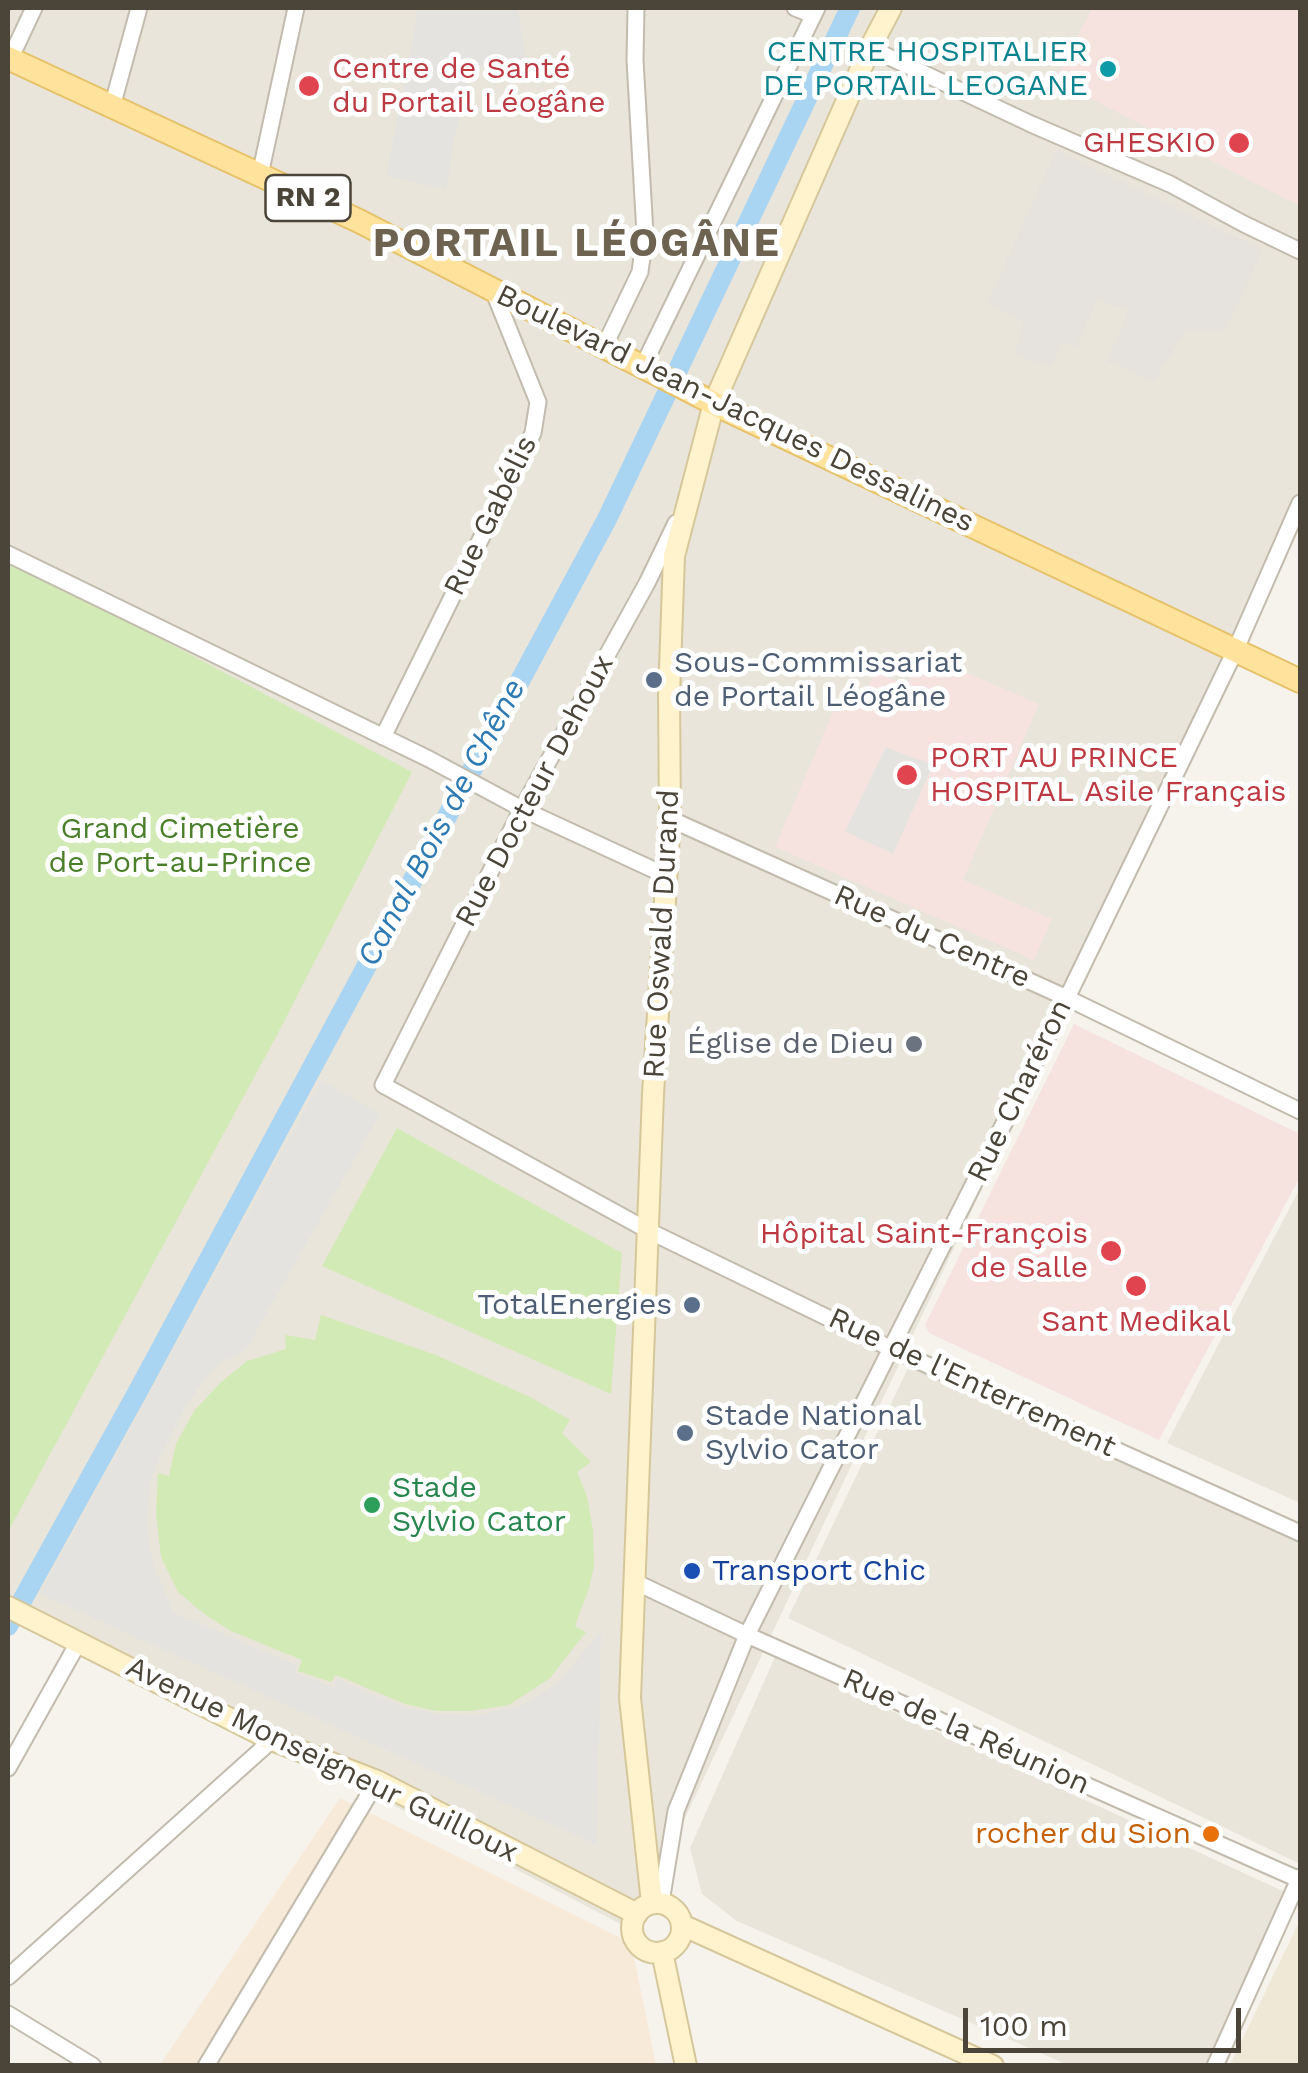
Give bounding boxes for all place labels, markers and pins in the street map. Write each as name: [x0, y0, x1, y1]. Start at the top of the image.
place label: CENTRE HOSPITALIER DE PORTAIL LEOGANE: [763, 34, 1088, 104]
place label: Centre de Santé du Portail Léogâne: [332, 51, 605, 122]
marker: CENTRE HOSPITALIER DE PORTAIL LEOGANE: [1097, 58, 1119, 80]
marker: Centre de Santé du Portail Léogâne: [296, 73, 322, 99]
place label: GHESKIO: [1083, 125, 1216, 161]
marker: GHESKIO: [1226, 130, 1252, 156]
place label: Sous-Commissariat de Portail Léogâne: [674, 645, 962, 716]
marker: Sous-Commissariat de Portail Léogâne: [643, 669, 665, 691]
place label: PORT AU PRINCE HOSPITAL Asile Français: [930, 740, 1286, 810]
marker: PORT AU PRINCE HOSPITAL Asile Français: [894, 762, 920, 788]
place label: Église de Dieu: [687, 1026, 894, 1062]
marker: Église de Dieu: [903, 1033, 925, 1055]
place label: Hôpital Saint-François de Salle: [760, 1216, 1088, 1286]
marker: Hôpital Saint-François de Salle: [1098, 1238, 1124, 1264]
marker: Sant Medikal: [1123, 1273, 1149, 1299]
place label: TotalEnergies: [477, 1287, 672, 1323]
marker: TotalEnergies: [681, 1294, 703, 1316]
place label: Sant Medikal: [1041, 1304, 1231, 1340]
place label: Stade National Sylvio Cator: [705, 1398, 922, 1468]
marker: Stade National Sylvio Cator: [674, 1422, 696, 1444]
place label: Stade Sylvio Cator: [392, 1470, 566, 1540]
marker: Stade Sylvio Cator: [361, 1494, 383, 1516]
place label: Transport Chic: [712, 1553, 926, 1589]
marker: Transport Chic: [681, 1560, 703, 1582]
place label: rocher du Sion: [975, 1816, 1191, 1852]
marker: rocher du Sion: [1200, 1823, 1222, 1845]

